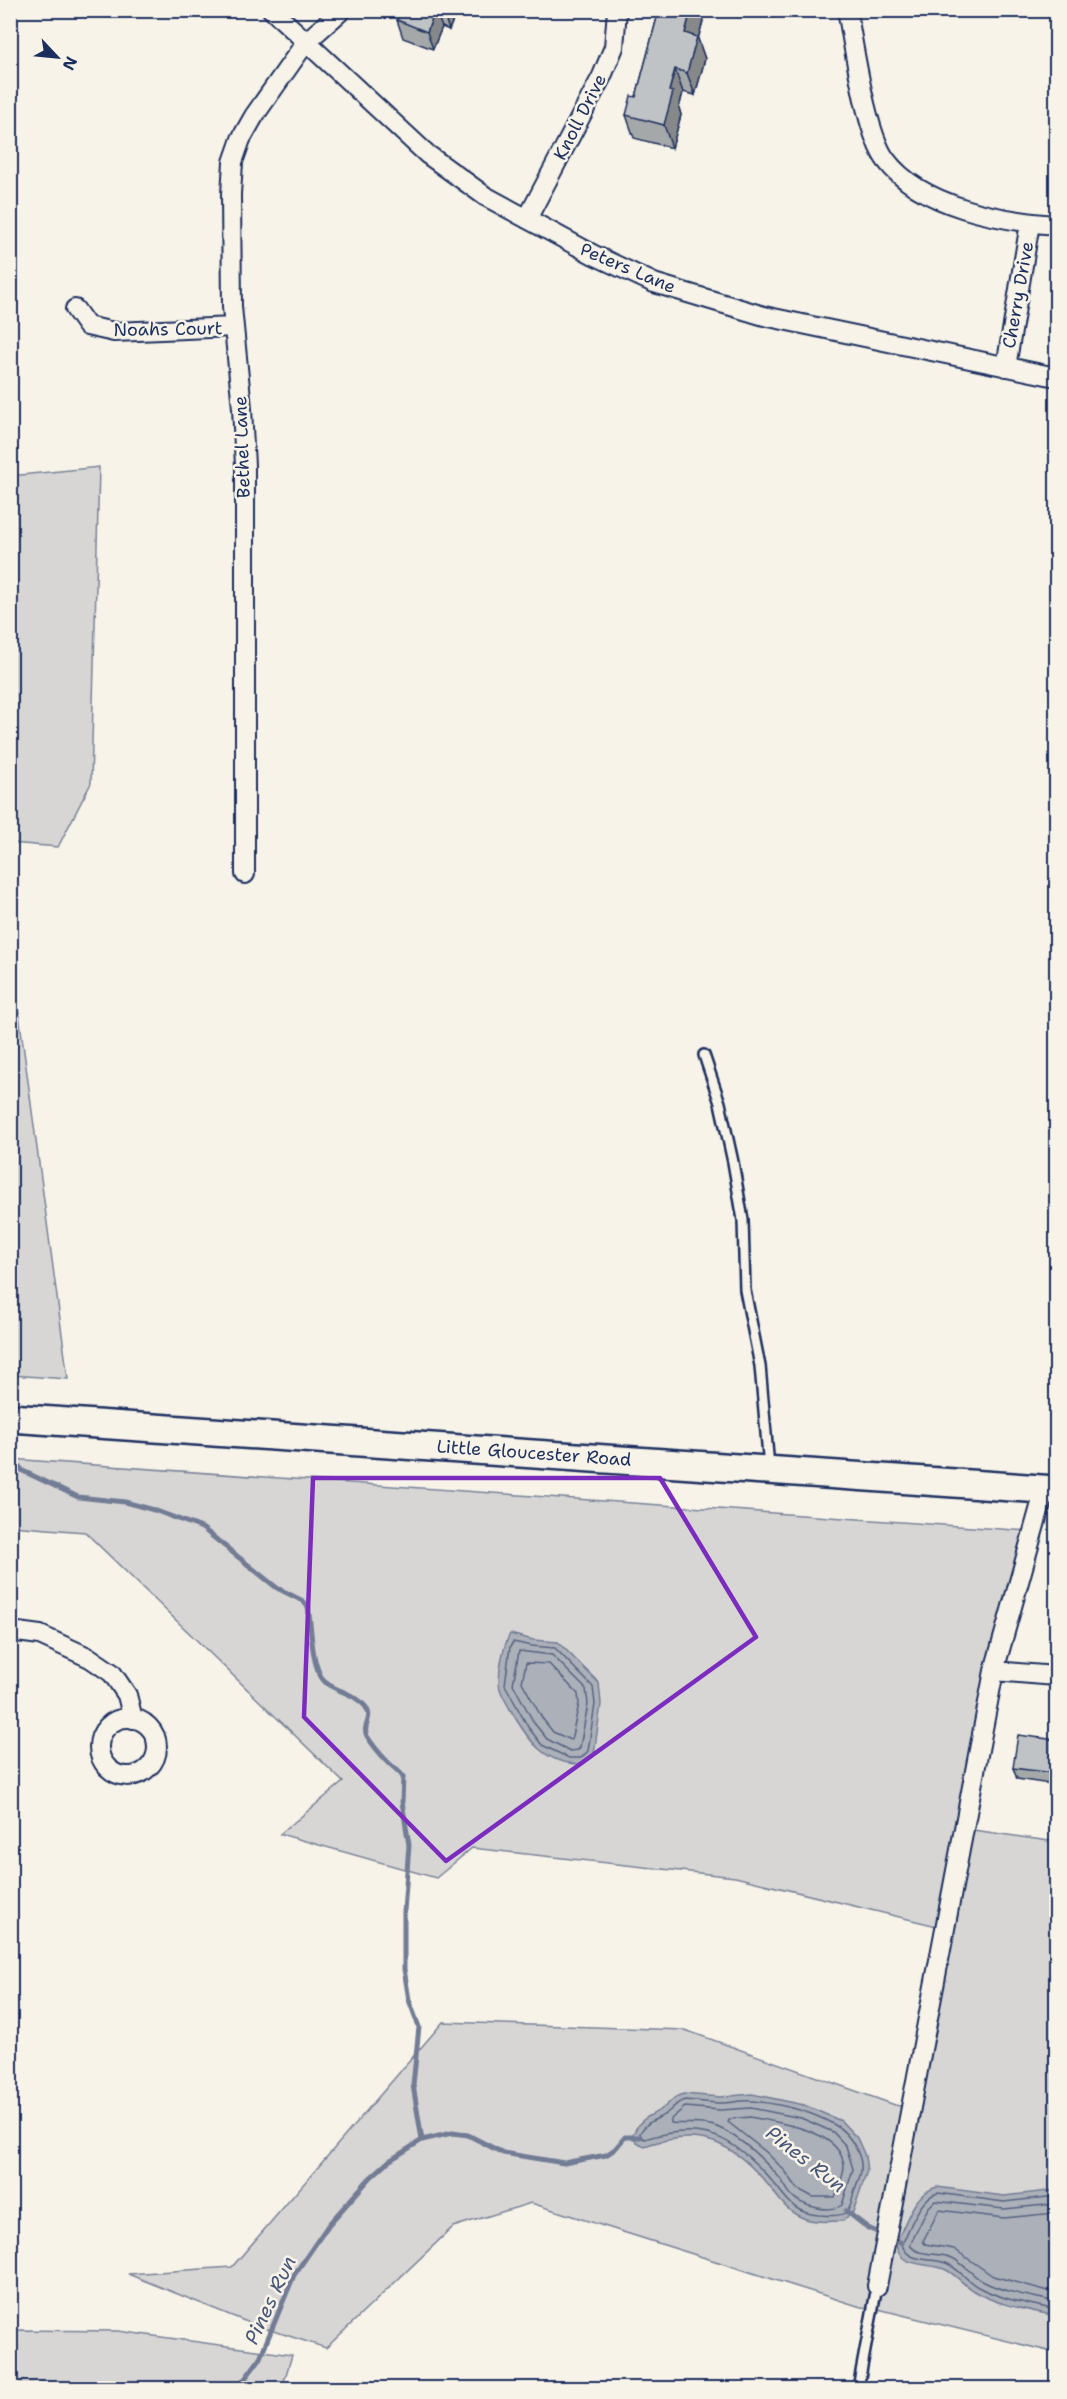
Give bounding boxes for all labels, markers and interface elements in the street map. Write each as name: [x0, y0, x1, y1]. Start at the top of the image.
north arrow: [27, 27, 87, 87]
text: N: [58, 53, 82, 74]
street label: Knoll Drive: [548, 70, 612, 164]
street label: Peters Lane: [577, 237, 679, 299]
street label: Cherry Drive: [997, 240, 1039, 350]
street label: Noahs Court: [113, 316, 223, 342]
street label: Bethel Lane: [228, 395, 256, 499]
street label: Little Gloucester Road: [436, 1434, 632, 1472]
water label: Pines Run: [761, 2120, 851, 2198]
water label: Pines Run: [238, 2252, 302, 2348]

